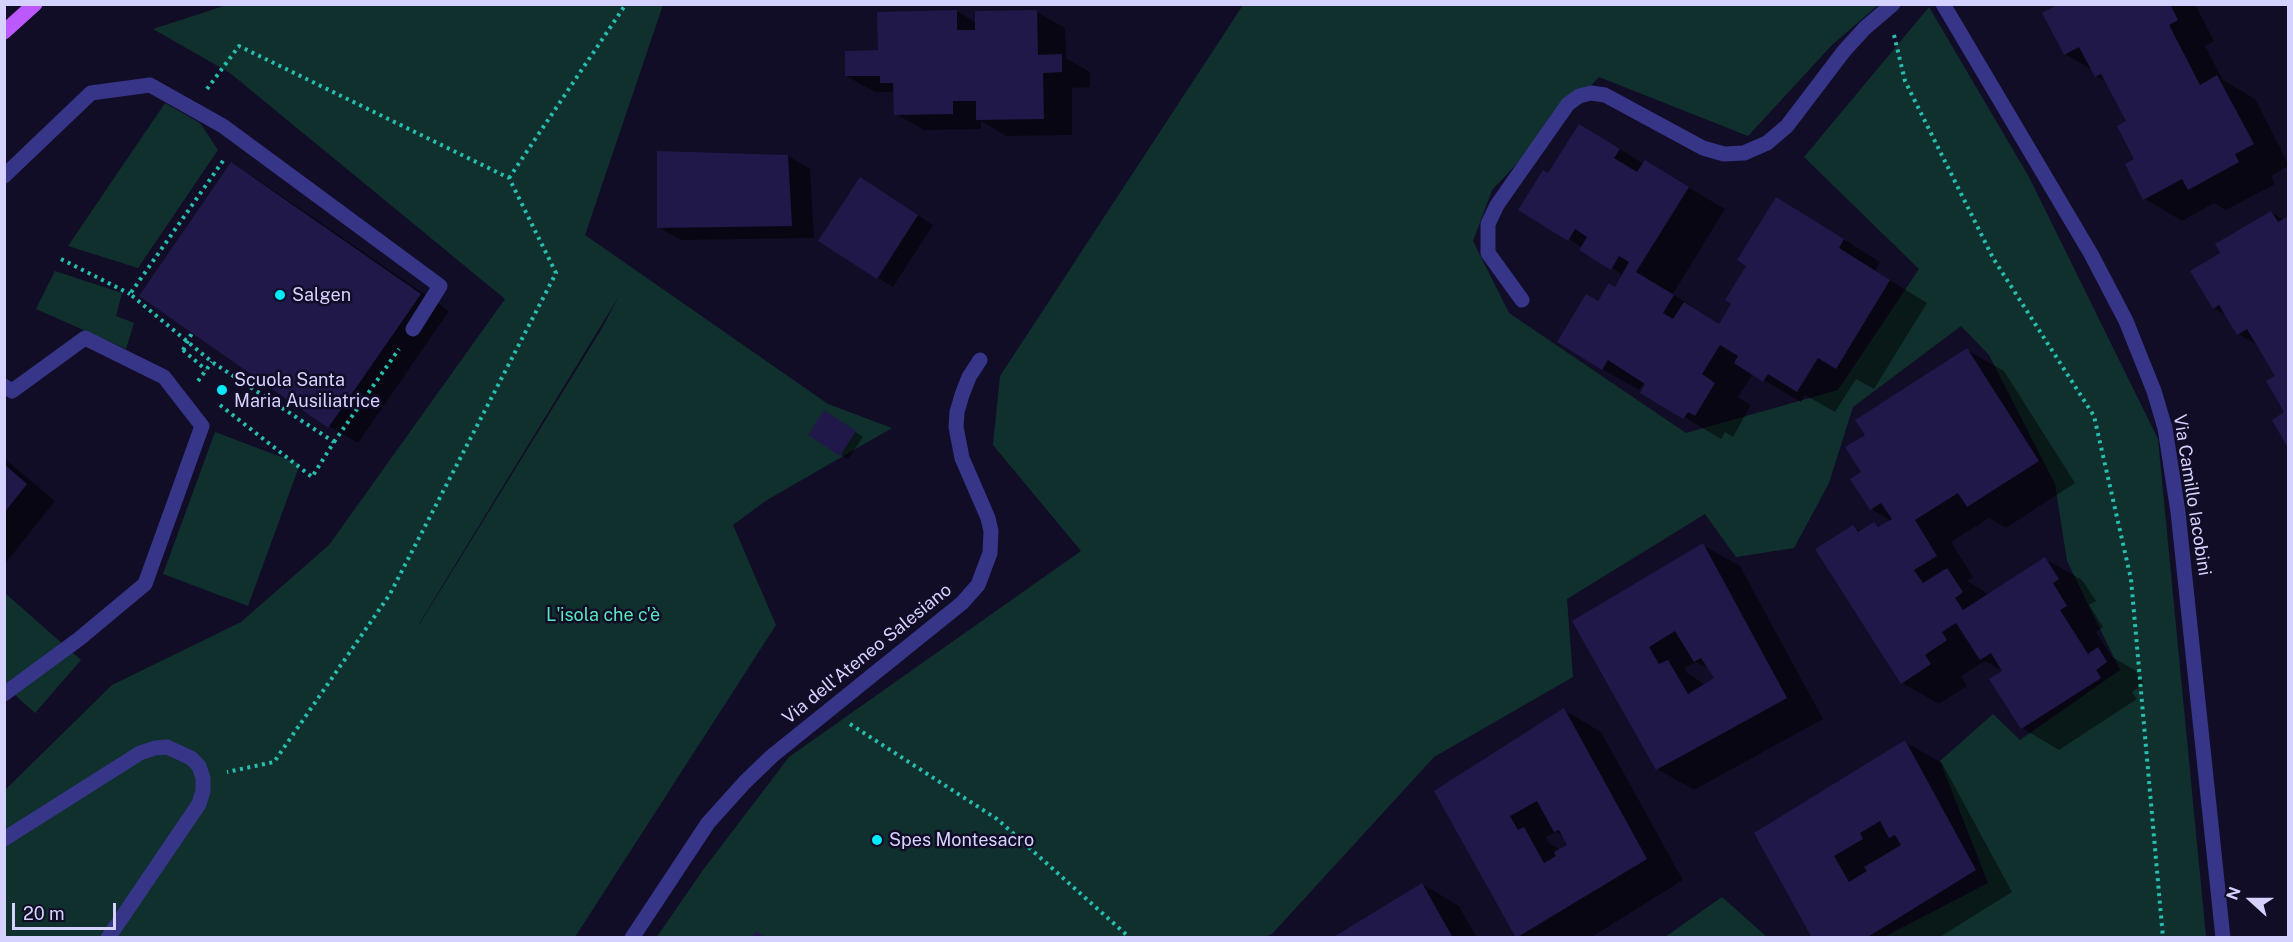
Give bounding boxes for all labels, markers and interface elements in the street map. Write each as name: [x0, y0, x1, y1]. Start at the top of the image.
place label: Salgen: [292, 284, 351, 306]
marker: Salgen: [273, 288, 287, 302]
place label: Scuola Santa Maria Ausiliatrice: [234, 369, 380, 412]
marker: Scuola Santa Maria Ausiliatrice: [215, 383, 229, 397]
street label: Via Camillo Iacobini: [2169, 413, 2215, 577]
street label: Via dell'Ateneo Salesiano: [778, 579, 956, 729]
park label: L'isola che c'è: [546, 604, 660, 626]
place label: Spes Montesacro: [889, 829, 1034, 851]
marker: Spes Montesacro: [870, 833, 884, 847]
north arrow: [2221, 870, 2281, 930]
text: N: [2223, 884, 2245, 903]
scale bar: [15, 891, 118, 929]
text: 20 m: [23, 903, 65, 924]

